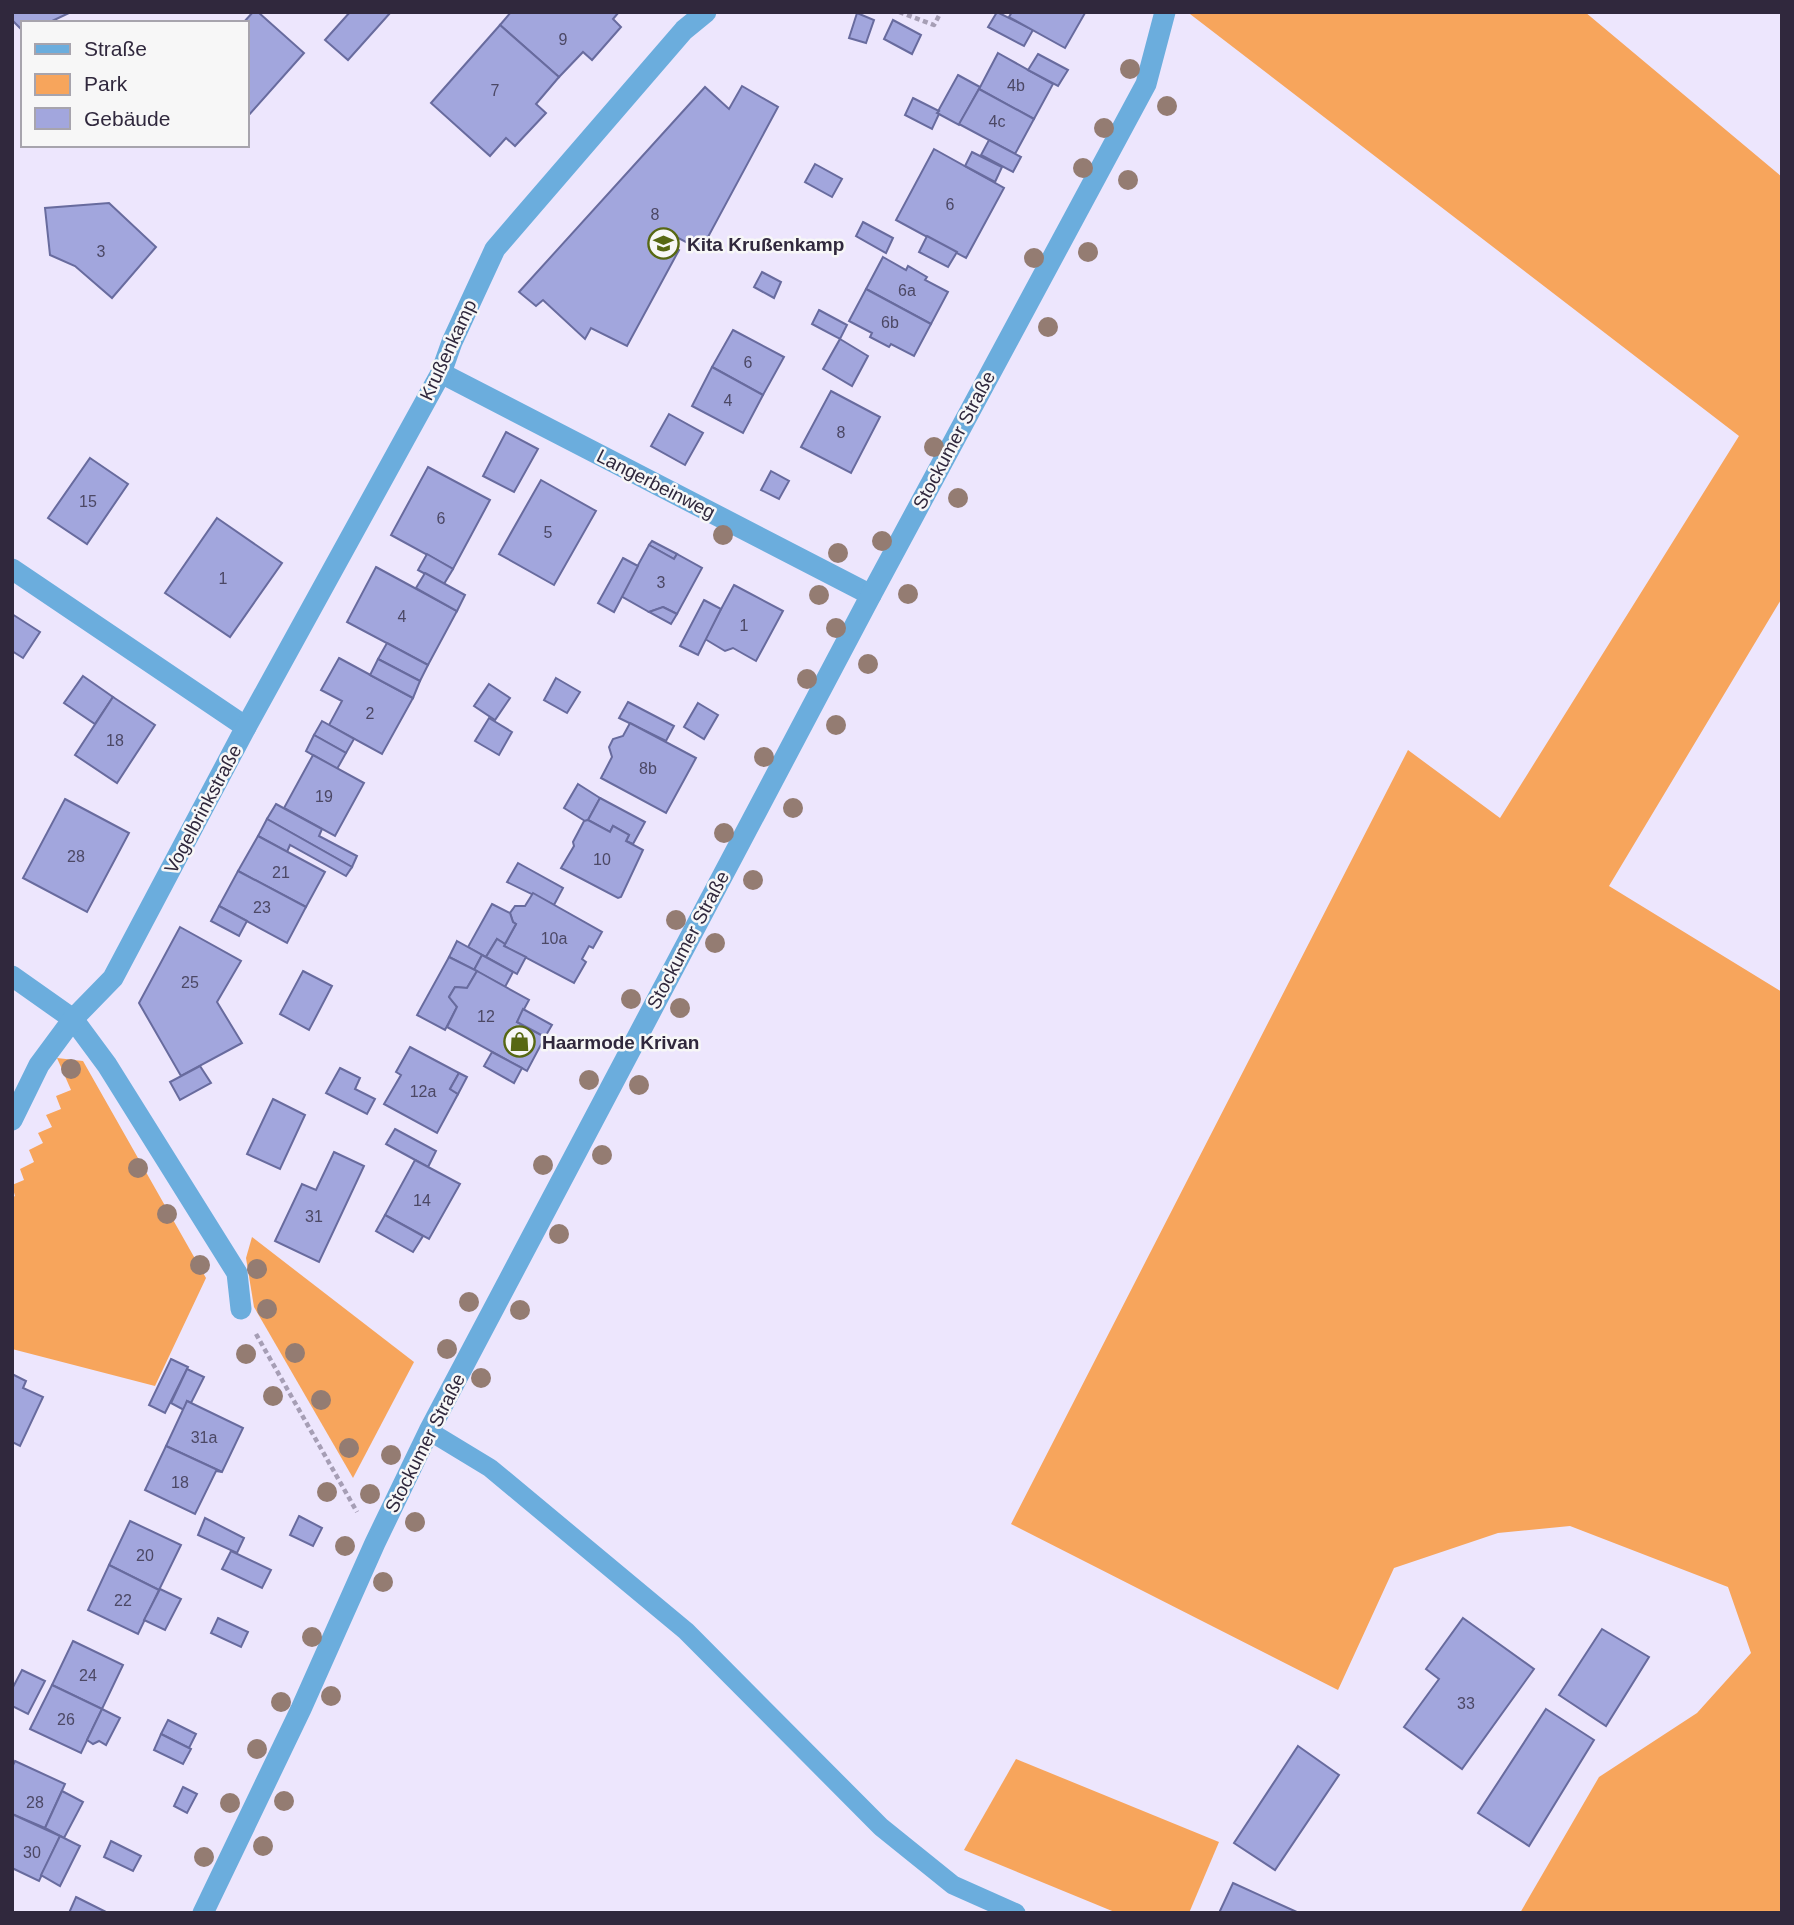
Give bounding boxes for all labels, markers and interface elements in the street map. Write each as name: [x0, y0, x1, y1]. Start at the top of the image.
legend: [21, 21, 248, 147]
house number: 9: [559, 31, 568, 48]
text: Straße: [84, 37, 147, 60]
text: Park: [84, 72, 128, 95]
house number: 4b: [1007, 77, 1025, 94]
house number: 7: [491, 82, 500, 99]
text: Gebäude: [84, 107, 170, 130]
house number: 4c: [989, 113, 1005, 130]
house number: 6: [946, 196, 955, 213]
house number: 8: [651, 206, 660, 223]
school or university icon: Kita Krußenkamp: [647, 227, 681, 261]
place label: Kita Krußenkamp: [687, 234, 844, 255]
house number: 3: [97, 243, 106, 260]
house number: 6a: [898, 282, 916, 299]
street label: Krußenkamp: [415, 296, 481, 404]
house number: 6b: [881, 314, 899, 331]
house number: 6: [744, 354, 753, 371]
street label: Stockumer Straße: [909, 367, 999, 513]
house number: 4: [724, 392, 733, 409]
house number: 8: [837, 424, 846, 441]
street label: Langerbeinweg: [593, 445, 719, 523]
house number: 15: [79, 493, 97, 510]
house number: 6: [437, 510, 446, 527]
house number: 5: [544, 524, 553, 541]
house number: 1: [219, 570, 228, 587]
house number: 3: [657, 574, 666, 591]
house number: 4: [398, 608, 407, 625]
house number: 1: [740, 617, 749, 634]
house number: 2: [366, 705, 375, 722]
house number: 18: [106, 732, 124, 749]
street label: Vogelbrinkstraße: [160, 741, 246, 877]
house number: 8b: [639, 760, 657, 777]
house number: 19: [315, 788, 333, 805]
house number: 28: [67, 848, 85, 865]
house number: 10: [593, 851, 611, 868]
house number: 21: [272, 864, 290, 881]
street label: Stockumer Straße: [643, 867, 733, 1013]
house number: 23: [253, 899, 271, 916]
house number: 10a: [541, 930, 567, 947]
house number: 25: [181, 974, 199, 991]
house number: 12: [477, 1008, 495, 1025]
shop icon: Haarmode Krivan: [502, 1025, 536, 1059]
place label: Haarmode Krivan: [542, 1032, 699, 1053]
house number: 12a: [410, 1083, 436, 1100]
house number: 14: [413, 1192, 431, 1209]
house number: 31: [305, 1208, 323, 1225]
street label: Stockumer Straße: [381, 1370, 469, 1516]
house number: 31a: [191, 1429, 217, 1446]
house number: 18: [171, 1474, 189, 1491]
house number: 20: [136, 1547, 154, 1564]
house number: 22: [114, 1592, 132, 1609]
house number: 24: [79, 1667, 97, 1684]
house number: 33: [1457, 1695, 1475, 1712]
house number: 26: [57, 1711, 75, 1728]
house number: 28: [26, 1794, 44, 1811]
house number: 30: [23, 1844, 41, 1861]

